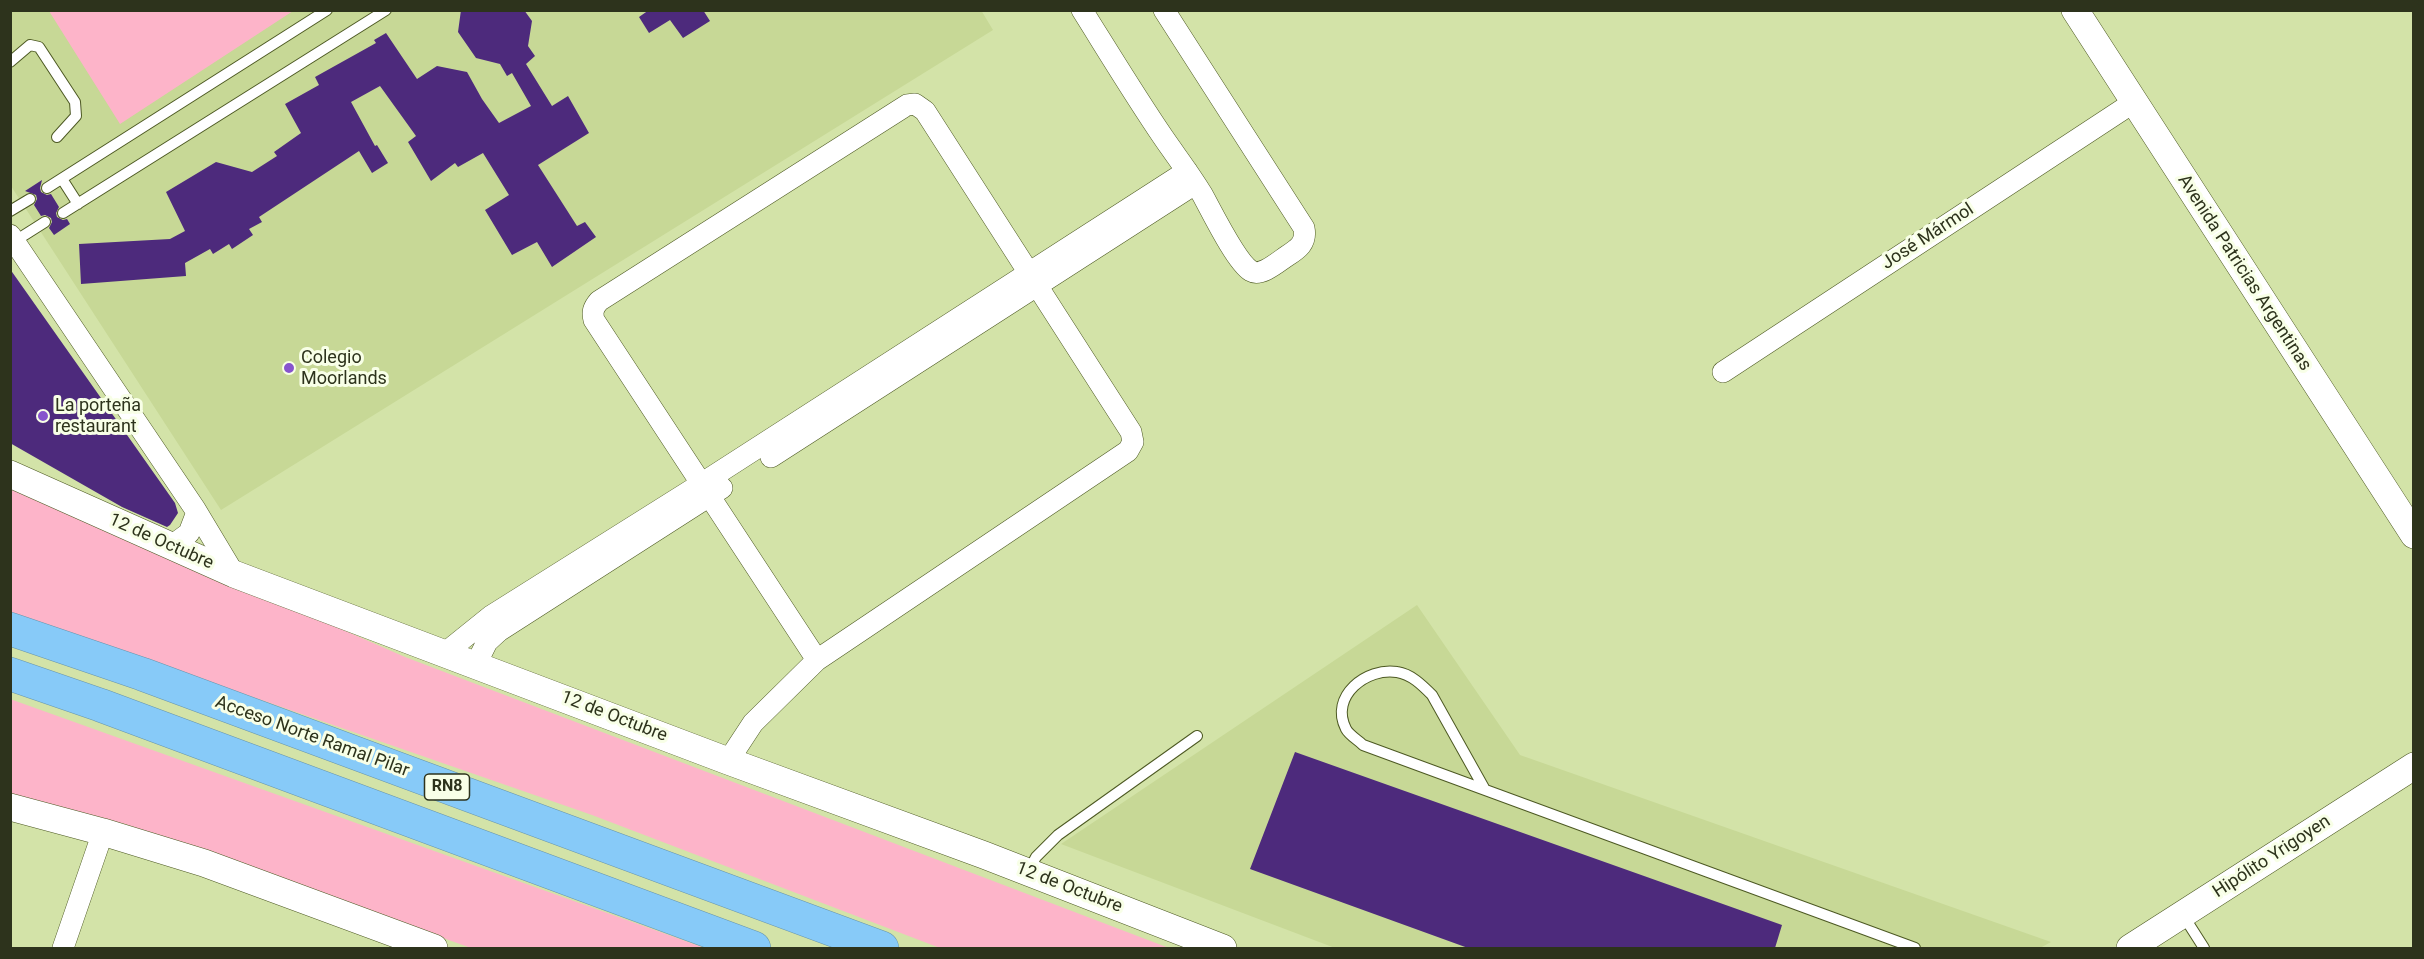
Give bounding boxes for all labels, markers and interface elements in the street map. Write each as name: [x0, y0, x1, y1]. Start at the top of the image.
street label: Avenida Patricias Argentinas: [2172, 171, 2316, 375]
street label: José Mármol: [1878, 199, 1978, 275]
place label: Colegio Moorlands: [301, 347, 387, 389]
marker: Colegio Moorlands: [282, 361, 296, 375]
place label: La porteña restaurant: [55, 395, 141, 438]
marker: La porteña restaurant: [36, 409, 50, 423]
street label: 12 de Octubre: [105, 509, 217, 575]
street label: 12 de Octubre: [558, 687, 670, 747]
street label: Acceso Norte Ramal Pilar: [212, 692, 412, 782]
road number: RN8: [424, 774, 470, 800]
street label: Hipólito Yrigoyen: [2209, 811, 2335, 903]
street label: 12 de Octubre: [1013, 858, 1125, 918]

